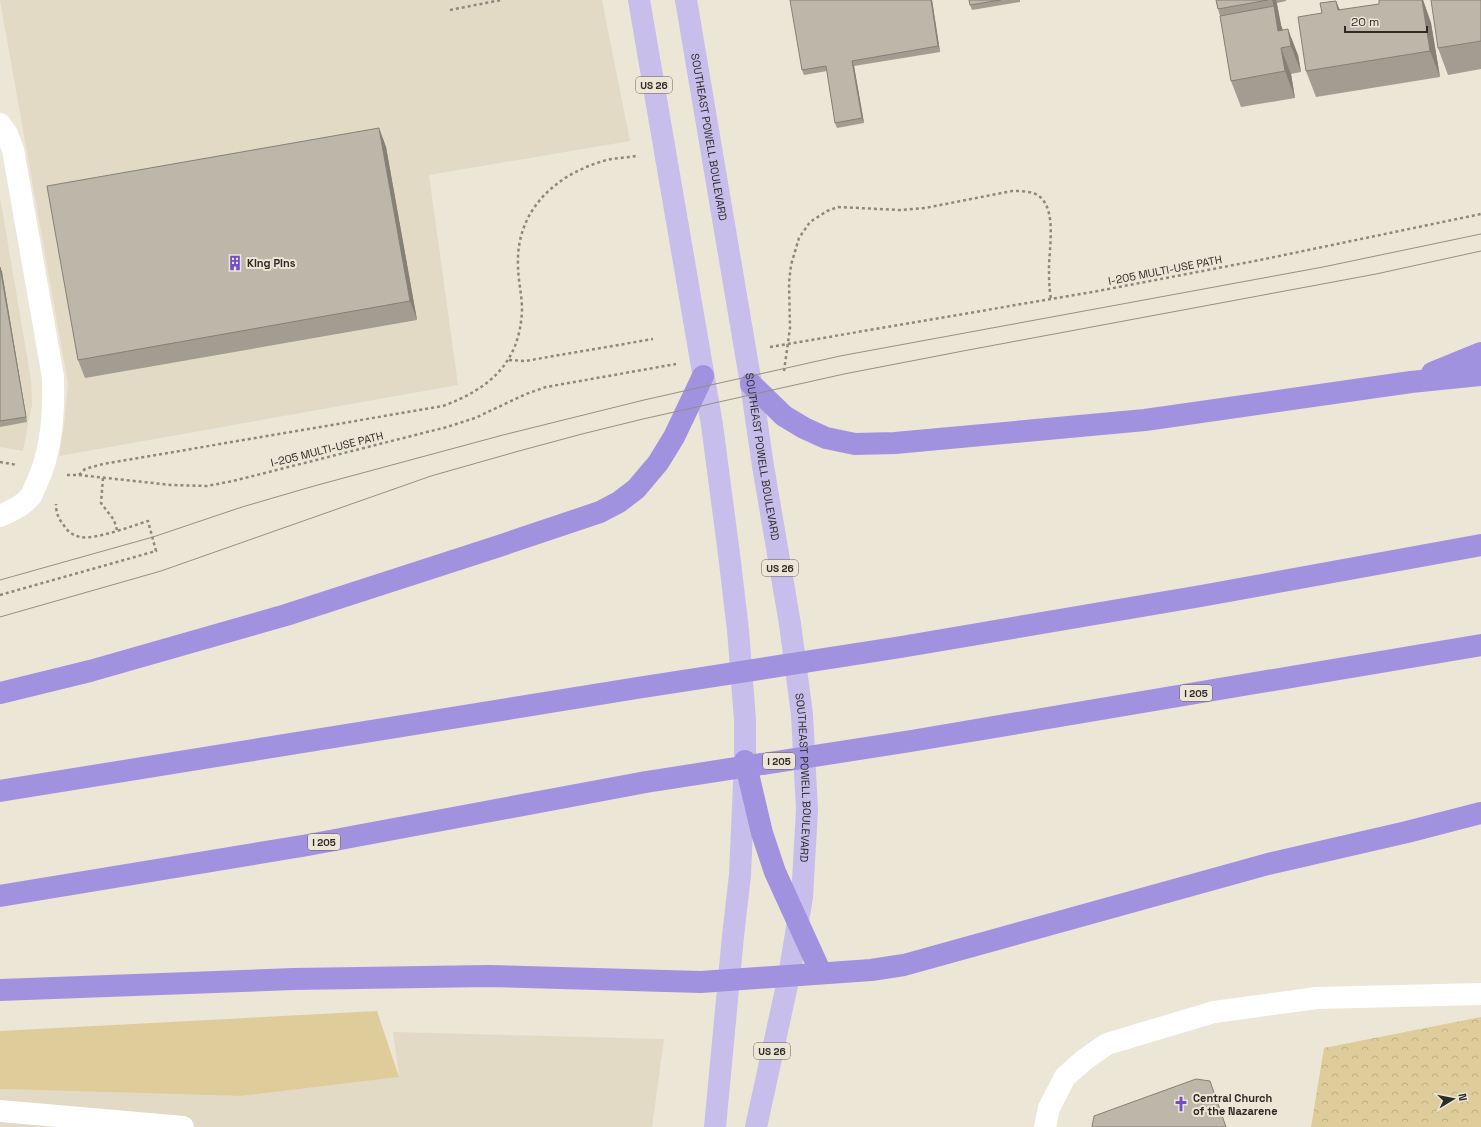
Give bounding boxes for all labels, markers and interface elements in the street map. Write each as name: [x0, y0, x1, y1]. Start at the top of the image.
scale bar: [1345, 8, 1427, 34]
text: 20 m: [1351, 14, 1379, 30]
street label: SOUTHEAST POWELL BOULEVARD: [688, 52, 730, 222]
road number: US 26: [636, 77, 672, 93]
street label: I-205 MULTI-USE PATH: [1107, 252, 1223, 288]
building icon: King Pins: [226, 254, 244, 272]
place label: King Pins: [247, 256, 296, 270]
street label: SOUTHEAST POWELL BOULEVARD: [742, 372, 783, 542]
street label: I-205 MULTI-USE PATH: [269, 428, 385, 470]
road number: US 26: [762, 560, 798, 576]
road number: I 205: [1180, 685, 1212, 701]
street label: SOUTHEAST POWELL BOULEVARD: [792, 692, 814, 863]
road number: I 205: [763, 753, 795, 769]
road number: I 205: [308, 834, 340, 850]
road number: US 26: [754, 1043, 790, 1059]
north arrow: [1433, 1079, 1473, 1119]
place label: Central Church of the Nazarene: [1193, 1091, 1278, 1118]
text: N: [1455, 1092, 1470, 1102]
church icon: Central Church of the Nazarene: [1172, 1095, 1190, 1113]

